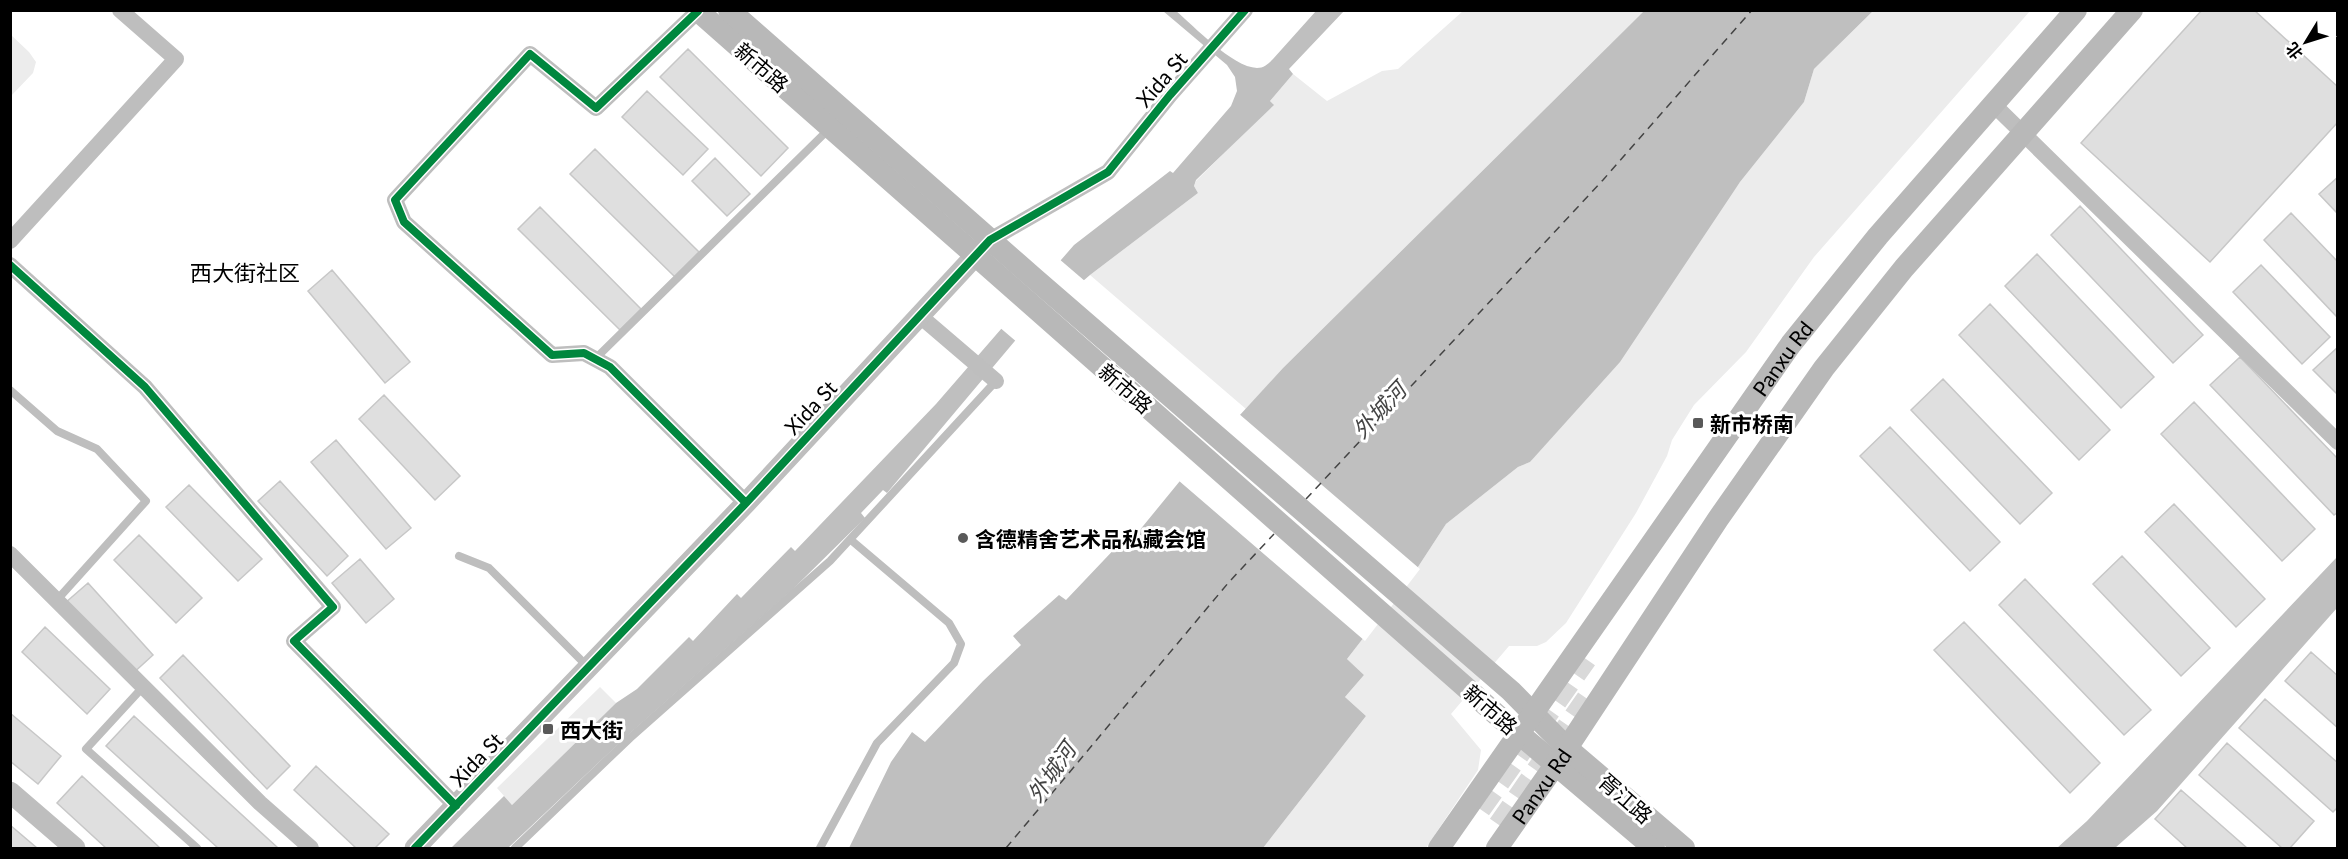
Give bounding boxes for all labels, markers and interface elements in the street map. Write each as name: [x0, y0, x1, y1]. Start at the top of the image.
north arrow: [2276, 12, 2336, 72]
street label: 新市路: [730, 37, 794, 97]
text: 北: [2281, 39, 2306, 64]
street label: Xida St: [1130, 46, 1192, 112]
district label: 西大街社区: [190, 259, 300, 286]
street label: Panxu Rd: [1746, 316, 1817, 400]
street label: 新市路: [1094, 358, 1158, 418]
street label: Xida St: [779, 374, 842, 439]
water label: 外城河: [1347, 374, 1414, 443]
place label: 新市桥南: [1710, 411, 1794, 436]
marker: 新市桥南: [1691, 416, 1705, 430]
place label: 含德精舍艺术品私藏会馆: [975, 526, 1206, 551]
marker: 含德精舍艺术品私藏会馆: [956, 531, 970, 545]
street label: 新市路: [1459, 679, 1523, 739]
place label: 西大街: [560, 717, 623, 742]
marker: 西大街: [541, 722, 555, 736]
street label: Xida St: [445, 727, 508, 791]
water label: 外城河: [1021, 734, 1083, 807]
street label: Panxu Rd: [1506, 743, 1576, 828]
street label: 胥江路: [1594, 768, 1658, 828]

